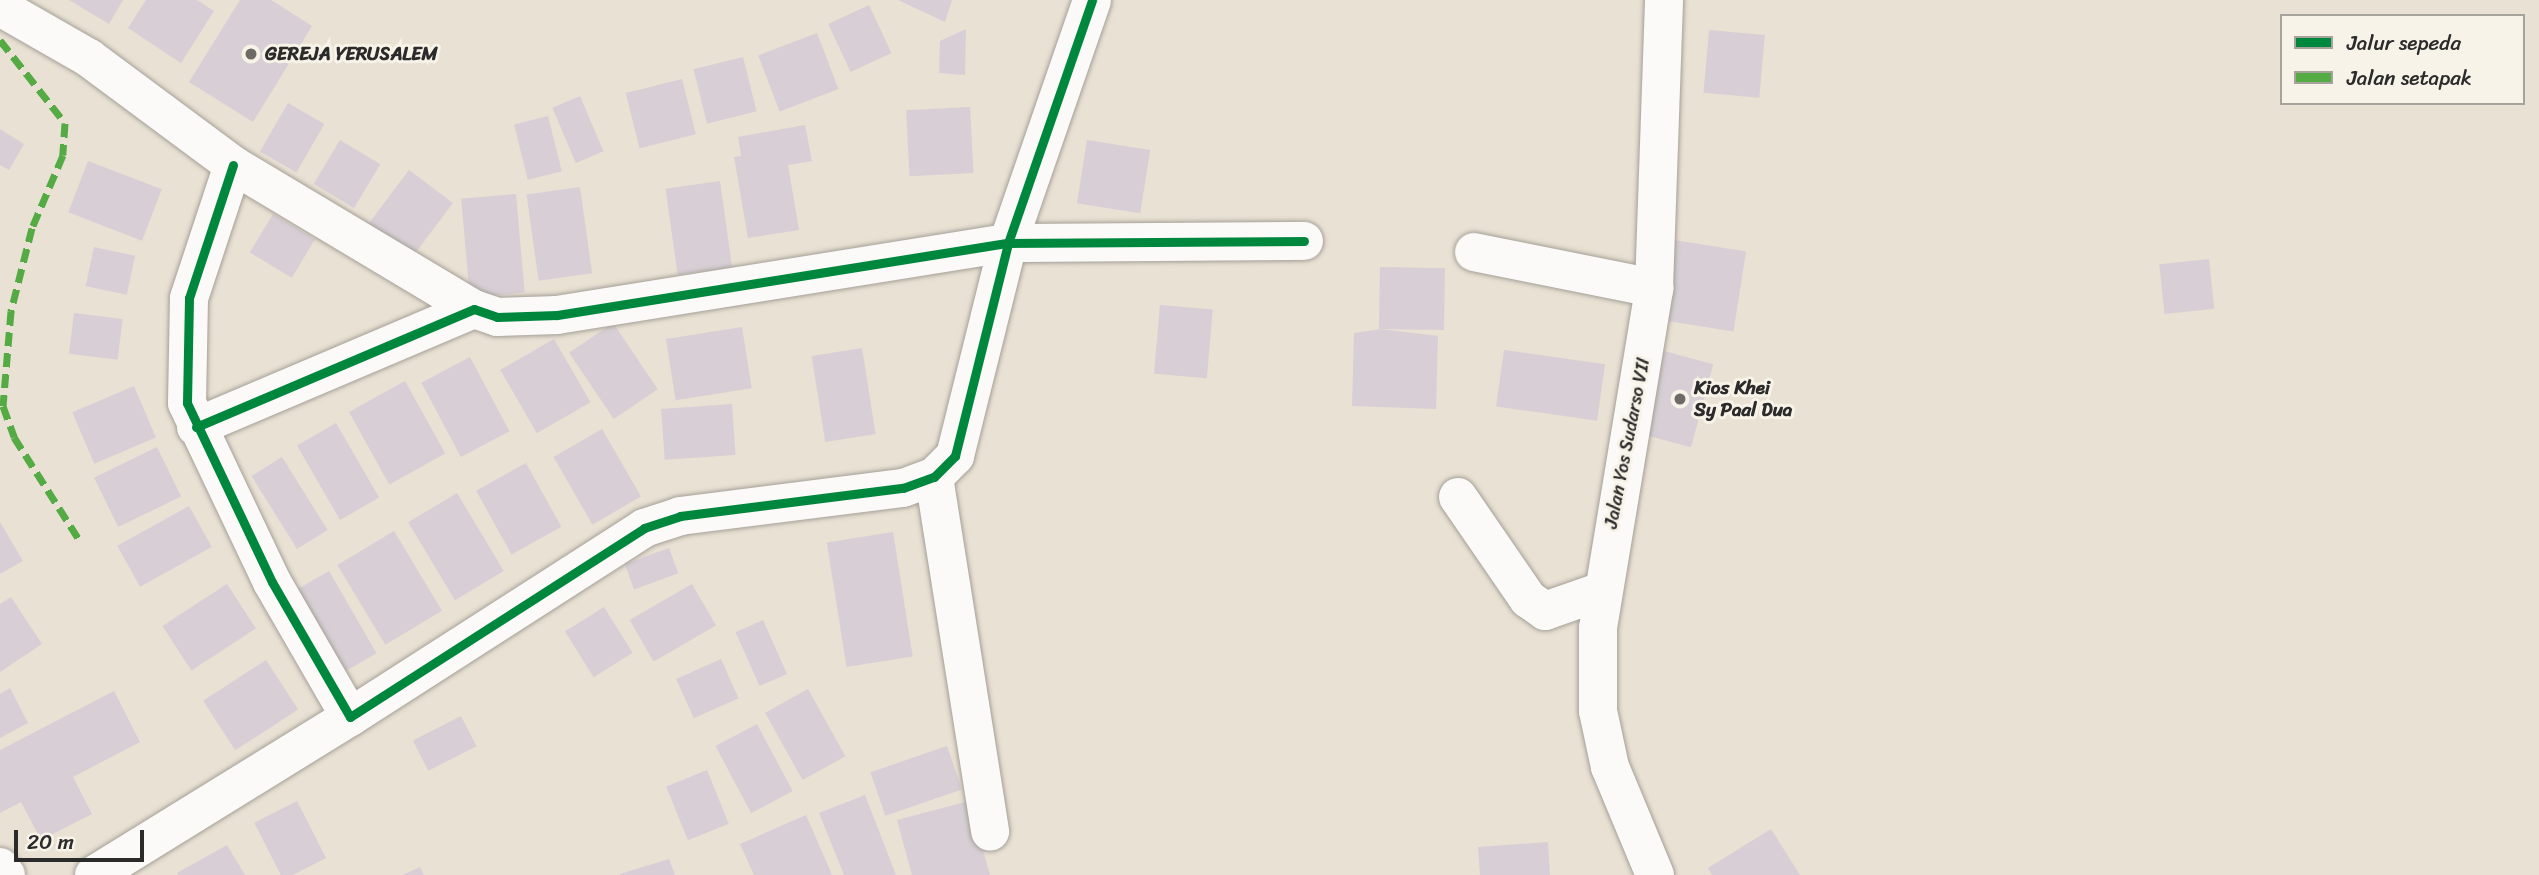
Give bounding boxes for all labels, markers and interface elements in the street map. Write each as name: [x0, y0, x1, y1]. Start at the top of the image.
legend: [2280, 14, 2525, 105]
text: Jalur sepeda: [2347, 24, 2461, 62]
place label: GEREJA YERUSALEM: [265, 43, 438, 65]
marker: GEREJA YERUSALEM: [243, 46, 259, 62]
text: Jalan setapak: [2347, 59, 2472, 97]
street label: Jalan Yos Sudarso VII: [1599, 354, 1655, 532]
place label: Kios Khei Sy Paal Dua: [1694, 377, 1793, 421]
marker: Kios Khei Sy Paal Dua: [1672, 391, 1688, 407]
scale bar: [18, 816, 147, 860]
text: 20 m: [27, 823, 74, 861]

